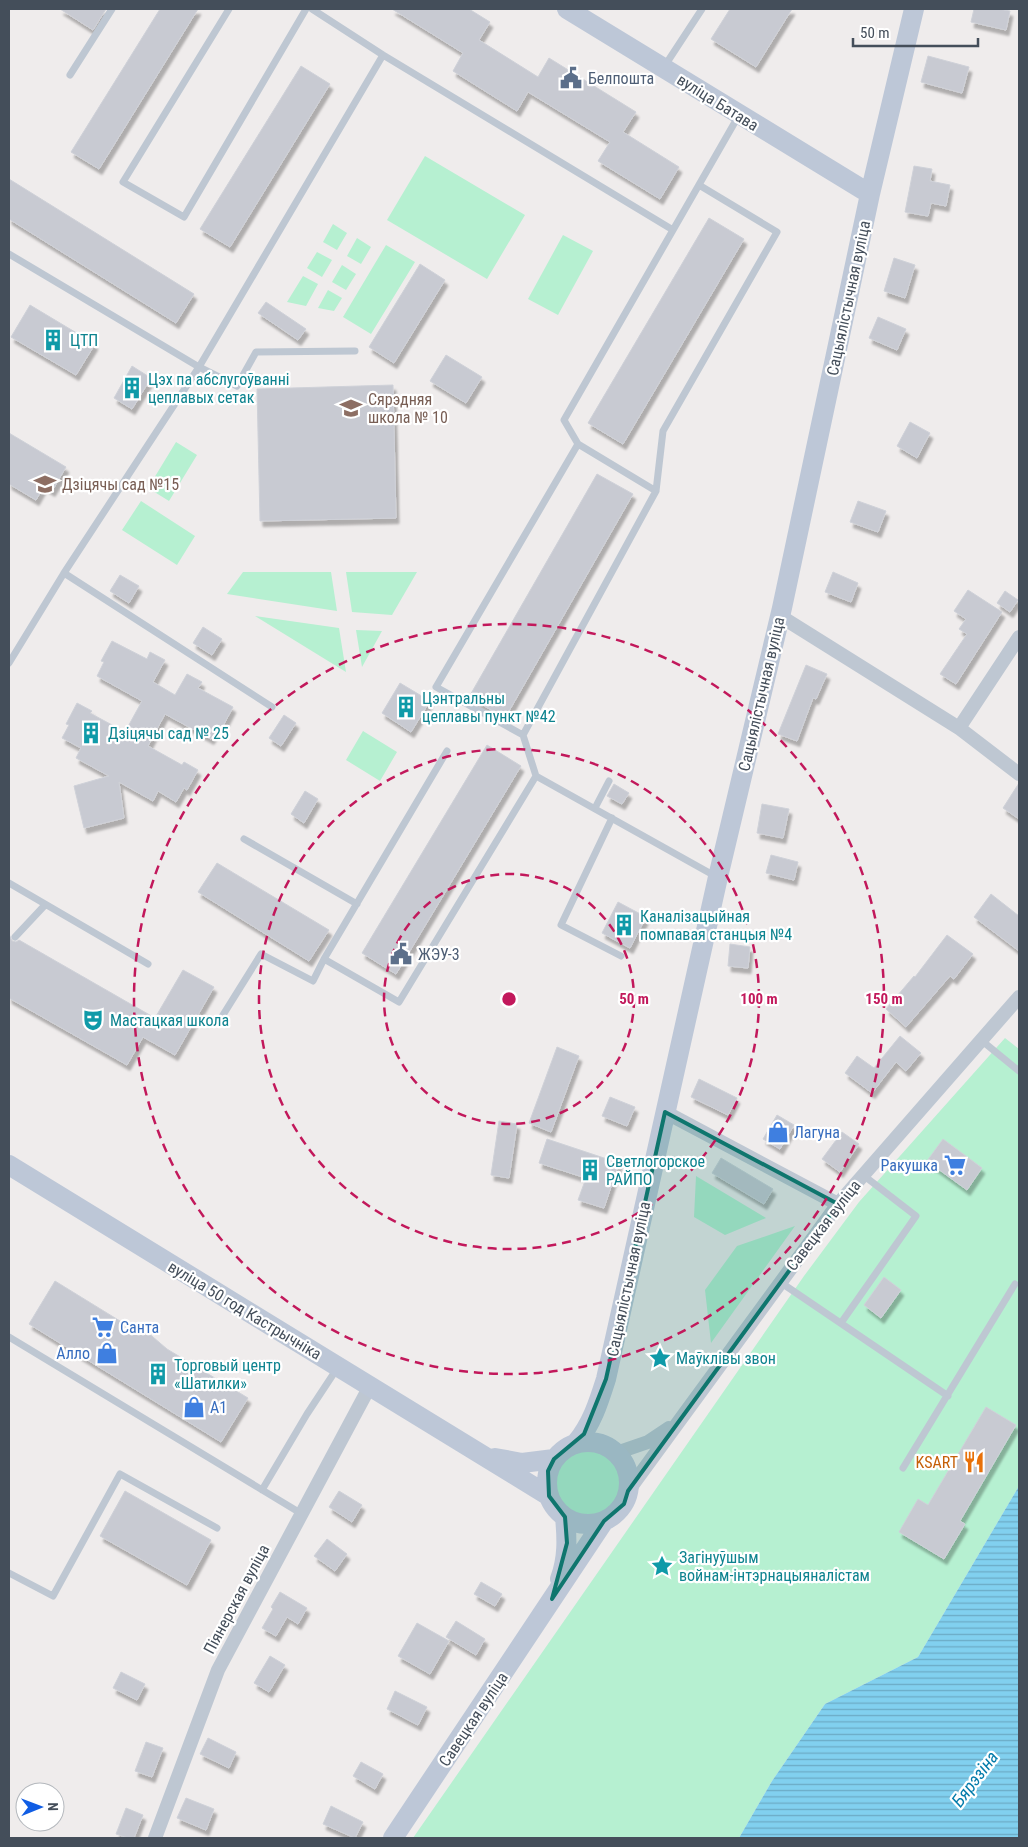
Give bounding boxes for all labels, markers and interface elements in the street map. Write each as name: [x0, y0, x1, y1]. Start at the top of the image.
scale bar: [853, 15, 978, 47]
text: 50 m: [860, 24, 890, 42]
public building icon: Белпошта: [558, 65, 584, 91]
place label: Белпошта: [588, 69, 654, 88]
street label: вуліца Батава: [674, 70, 762, 135]
street label: Сацыялістычная вуліца: [823, 219, 874, 377]
building icon: ЦТП: [40, 327, 66, 353]
place label: ЦТП: [70, 331, 98, 350]
place label: Цэх па абслугоўванні цеплавых сетак: [148, 370, 290, 407]
building icon: Цэх па абслугоўванні цеплавых сетак: [119, 375, 145, 401]
place label: Сярэдняя школа № 10: [368, 390, 448, 427]
school or university icon: Сярэдняя школа № 10: [338, 395, 364, 421]
school or university icon: Дзіцячы сад №15: [32, 471, 58, 497]
place label: Дзіцячы сад №15: [62, 475, 179, 494]
street label: Сацыялістычная вуліца: [734, 615, 788, 773]
place label: Цэнтральны цеплавы пункт №42: [422, 689, 556, 726]
building icon: Цэнтральны цеплавы пункт №42: [393, 694, 419, 720]
building icon: Дзіцячы сад № 25: [78, 720, 104, 746]
place label: Дзіцячы сад № 25: [108, 724, 229, 743]
place label: Каналізацыйная помпавая станцыя №4: [640, 907, 792, 944]
building icon: Каналізацыйная помпавая станцыя №4: [611, 912, 637, 938]
public building icon: ЖЭУ-3: [388, 941, 414, 967]
place label: ЖЭУ-3: [418, 945, 460, 964]
centre of rings: [500, 990, 518, 1008]
text: 50 m: [619, 990, 649, 1008]
text: 100 m: [740, 990, 778, 1008]
text: 150 m: [865, 990, 903, 1008]
theatre icon: Мастацкая школа: [80, 1007, 106, 1033]
place label: Мастацкая школа: [110, 1011, 229, 1030]
shop icon: Лагуна: [765, 1119, 791, 1145]
place label: Лагуна: [794, 1123, 840, 1142]
place label: Светлогорское РАЙПО: [606, 1152, 705, 1189]
supermarket icon: Ракушка: [942, 1152, 968, 1178]
place label: Ракушка: [881, 1156, 938, 1175]
building icon: Светлогорское РАЙПО: [577, 1157, 603, 1183]
street label: Савецкая вуліца: [782, 1176, 865, 1274]
street label: Сацыялістычная вуліца: [603, 1200, 654, 1358]
street label: вуліца 50 год Кастрычніка: [165, 1257, 325, 1364]
supermarket icon: Санта: [90, 1314, 116, 1340]
place label: Санта: [120, 1318, 159, 1337]
shop icon: Алло: [94, 1340, 120, 1366]
place label: Алло: [56, 1344, 90, 1363]
place icon: Маўклівы звон: [647, 1345, 673, 1371]
place label: Маўклівы звон: [676, 1349, 776, 1368]
place label: Торговый центр «Шатилки»: [174, 1356, 281, 1393]
building icon: Торговый центр «Шатилки»: [145, 1361, 171, 1387]
shop icon: A1: [181, 1394, 207, 1420]
place label: A1: [210, 1398, 227, 1417]
restaurant icon: KSART: [961, 1449, 987, 1475]
place label: KSART: [916, 1453, 958, 1472]
street label: Піянерская вуліца: [200, 1541, 273, 1657]
place label: Загінуўшым войнам-інтэрнацыяналістам: [679, 1548, 870, 1585]
place icon: Загінуўшым войнам-інтэрнацыяналістам: [649, 1553, 675, 1579]
street label: Савецкая вуліца: [435, 1669, 512, 1770]
water label: Бярэзіна: [947, 1747, 1002, 1811]
north arrow: [15, 1782, 65, 1832]
text: N: [45, 1802, 61, 1811]

